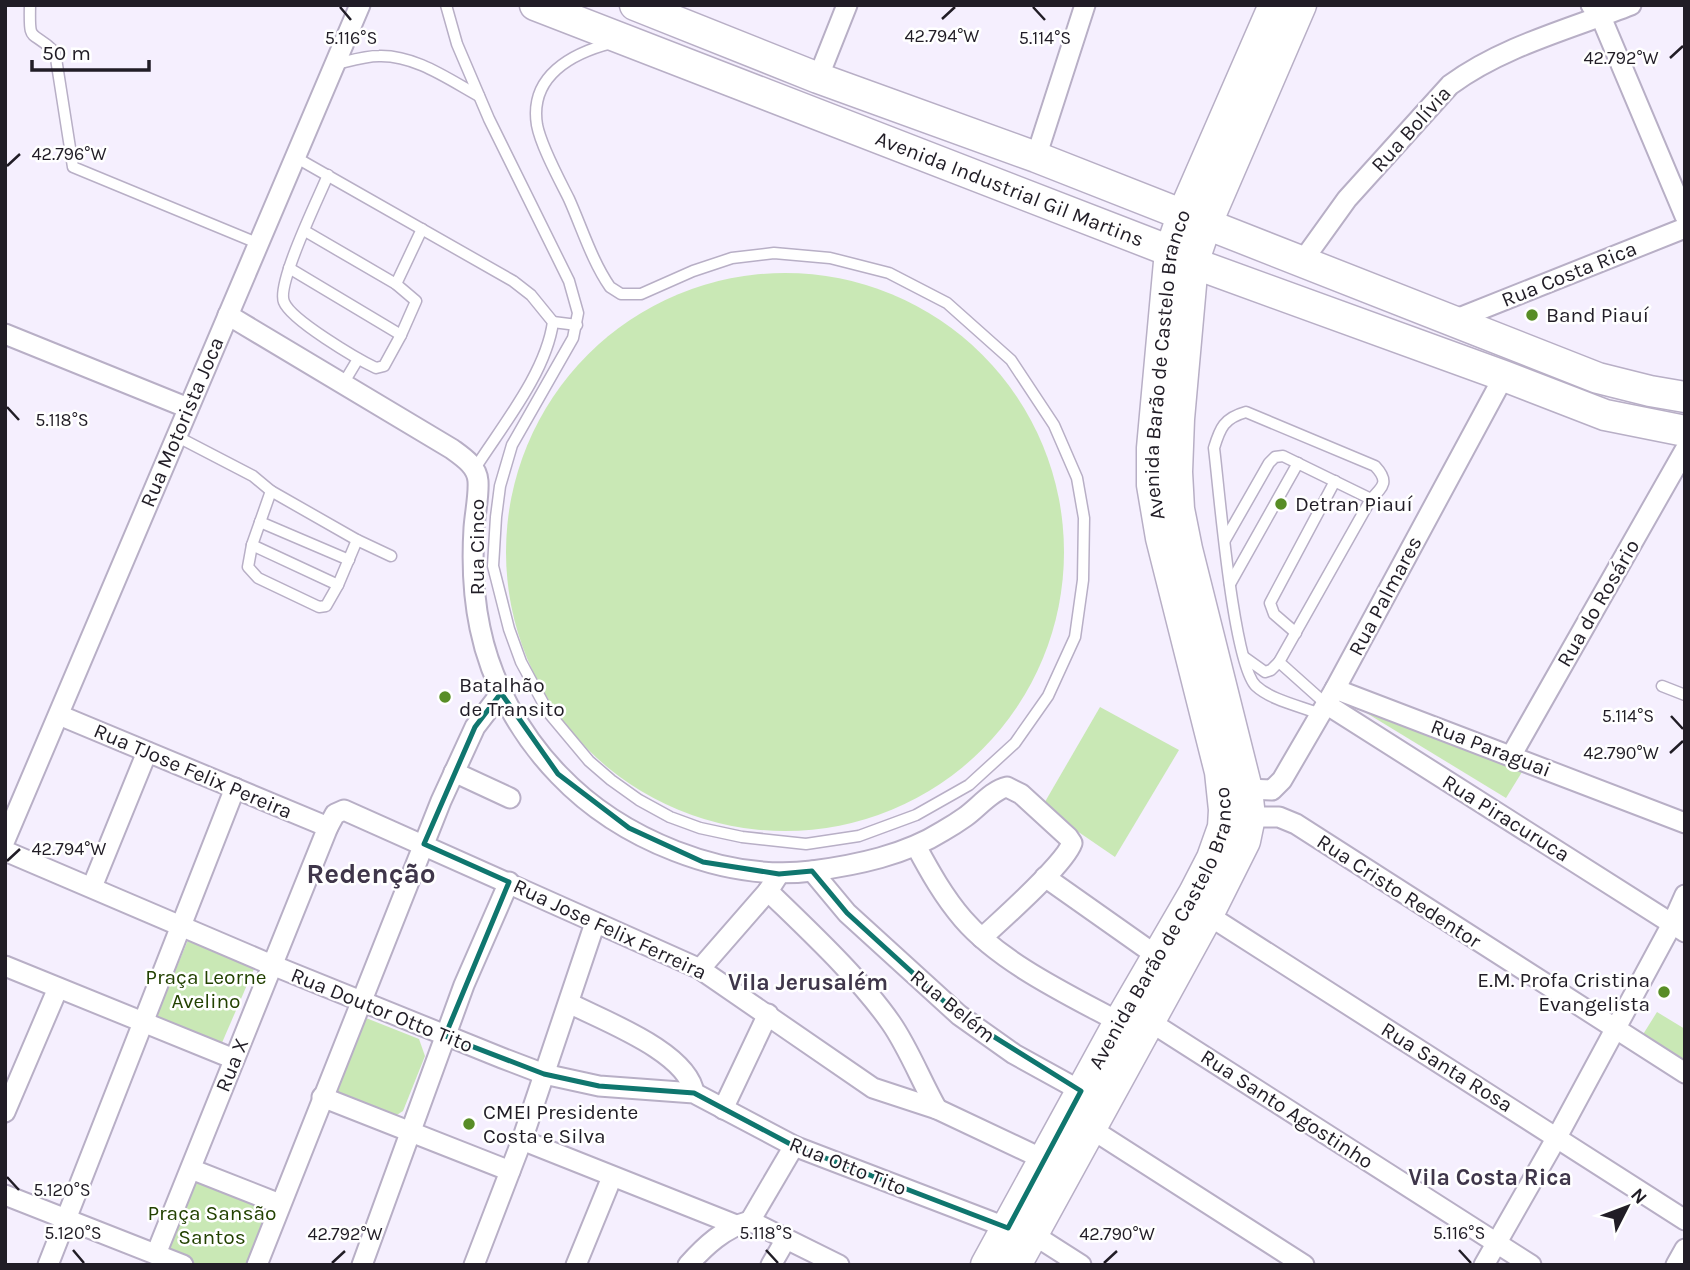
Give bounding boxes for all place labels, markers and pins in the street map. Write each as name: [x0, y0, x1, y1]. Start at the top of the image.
place label: Band Piauí: [1546, 303, 1650, 327]
marker: Band Piauí: [1524, 307, 1540, 323]
place label: Detran Piauí: [1295, 492, 1414, 516]
marker: Detran Piauí: [1273, 496, 1289, 512]
place label: Batalhão de Transito: [459, 673, 565, 721]
marker: Batalhão de Transito: [437, 689, 453, 705]
place label: E.M. Profª Cristina Evangelista: [1477, 968, 1650, 1016]
marker: E.M. Profª Cristina Evangelista: [1656, 984, 1672, 1000]
place label: CMEI Presidente Costa e Silva: [483, 1100, 638, 1148]
marker: CMEI Presidente Costa e Silva: [461, 1116, 477, 1132]

